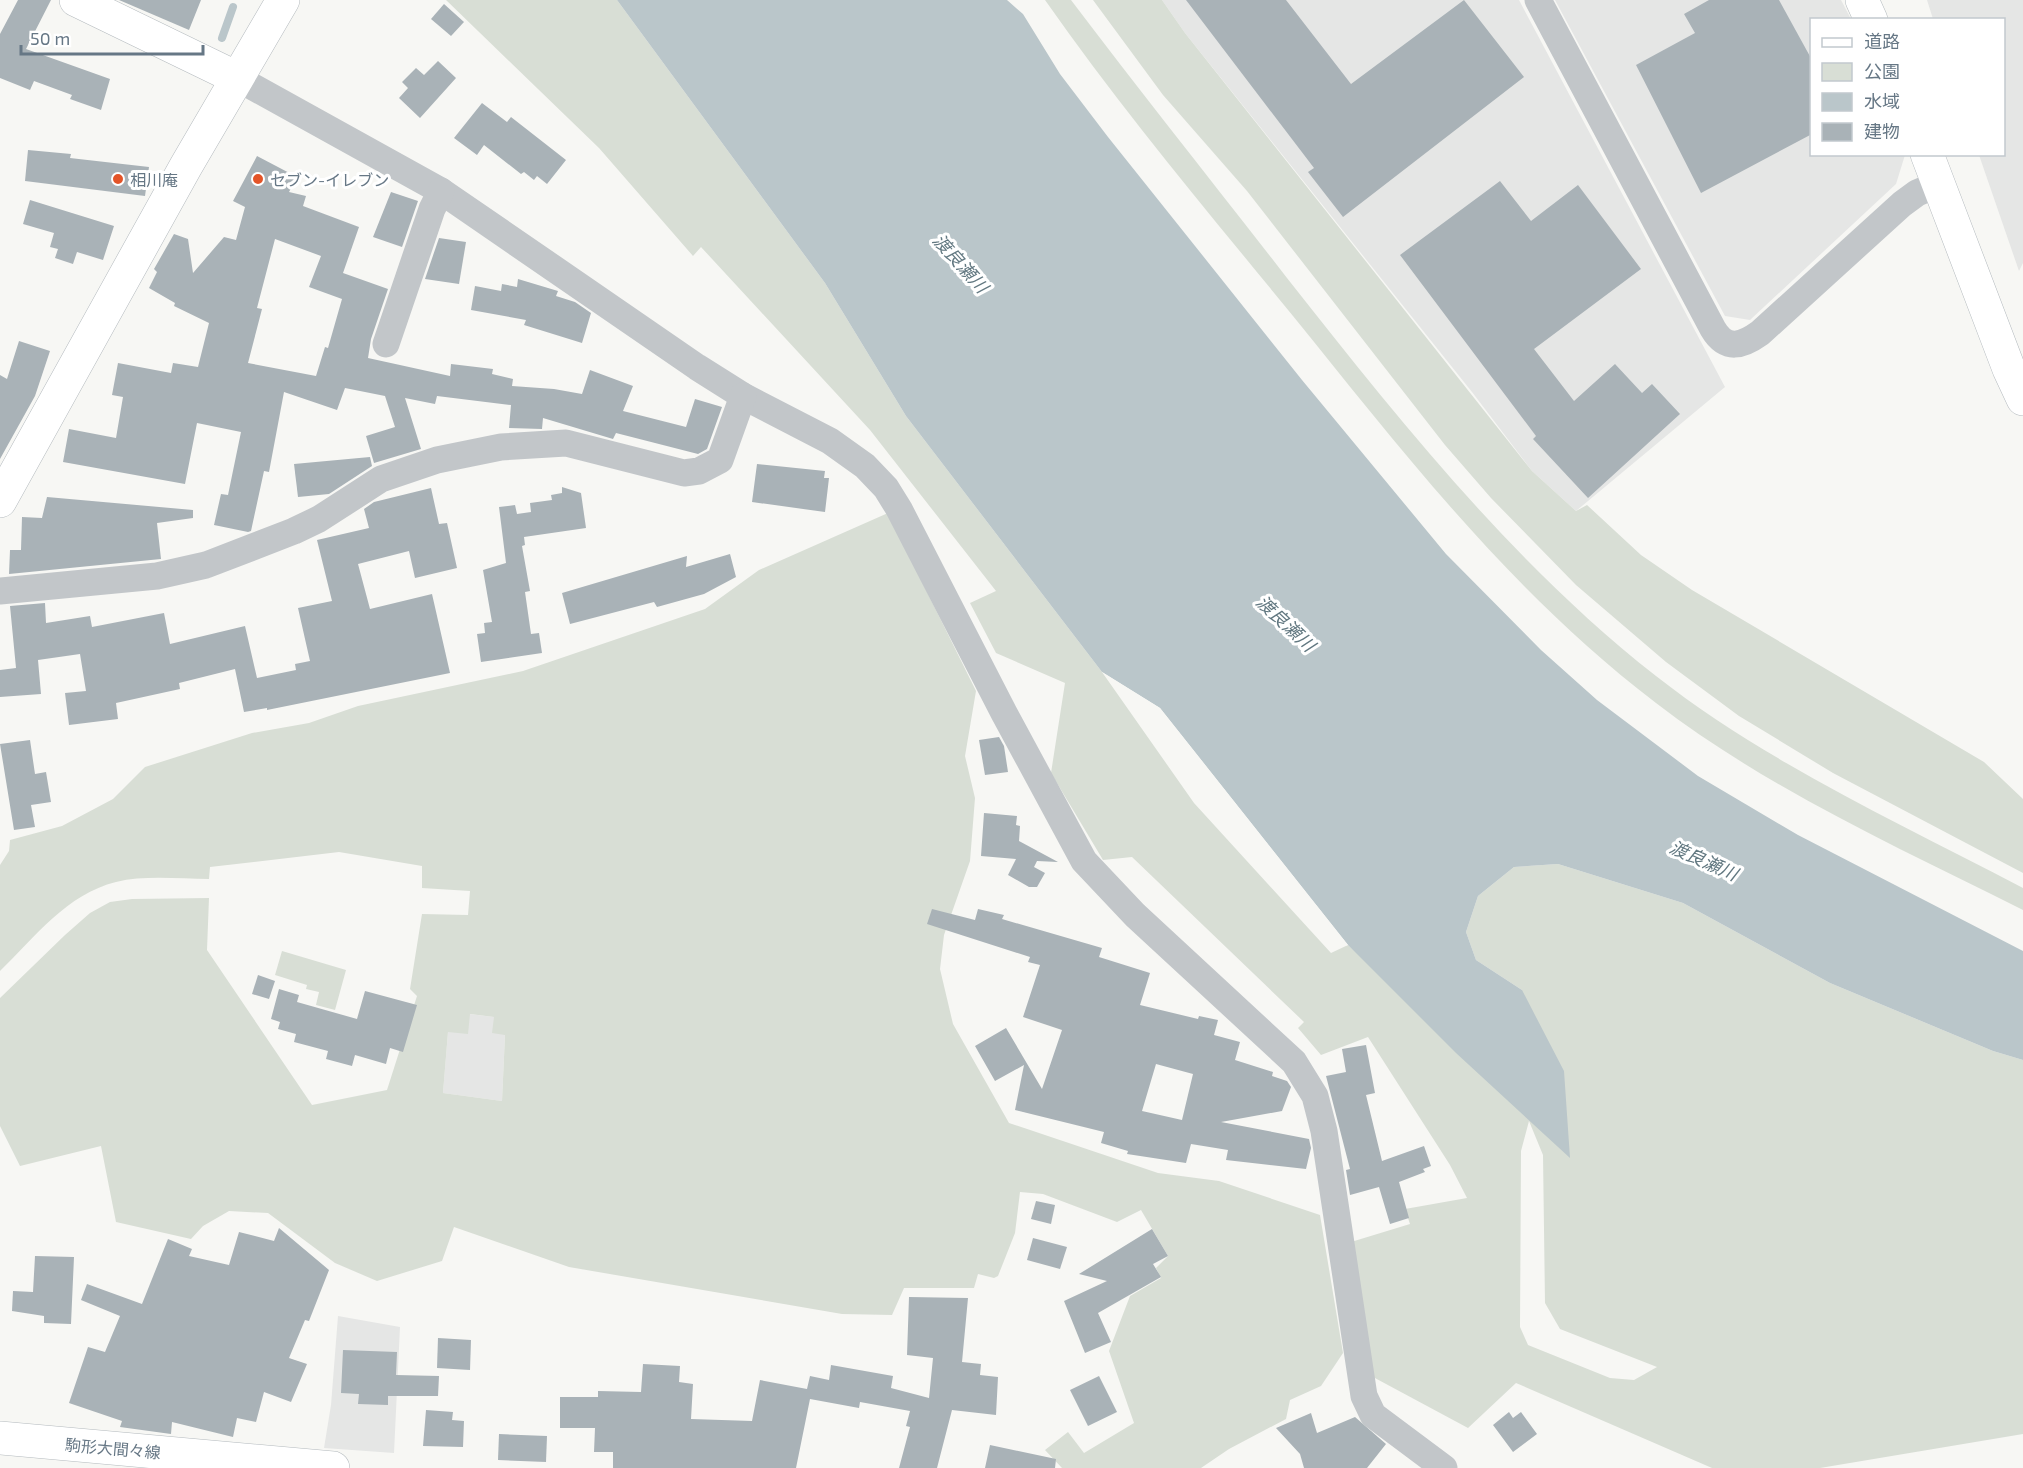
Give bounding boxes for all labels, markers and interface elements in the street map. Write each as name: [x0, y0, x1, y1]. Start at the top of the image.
scale bar: [21, 18, 202, 56]
legend: [1810, 18, 2005, 156]
text: 50 m: [30, 27, 70, 49]
text: 道路: [1864, 30, 1900, 52]
text: 公園: [1864, 60, 1900, 82]
text: 水域: [1864, 90, 1900, 112]
text: 建物: [1864, 120, 1900, 142]
place label: 相川庵: [130, 170, 178, 189]
place label: セブン-イレブン: [270, 170, 389, 189]
marker: 相川庵: [111, 172, 125, 186]
marker: セブン-イレブン: [251, 172, 265, 186]
water label: 渡良瀬川: [929, 229, 995, 299]
water label: 渡良瀬川: [1252, 590, 1321, 657]
water label: 渡良瀬川: [1667, 835, 1743, 886]
street label: 駒形大間々線: [64, 1434, 162, 1462]

